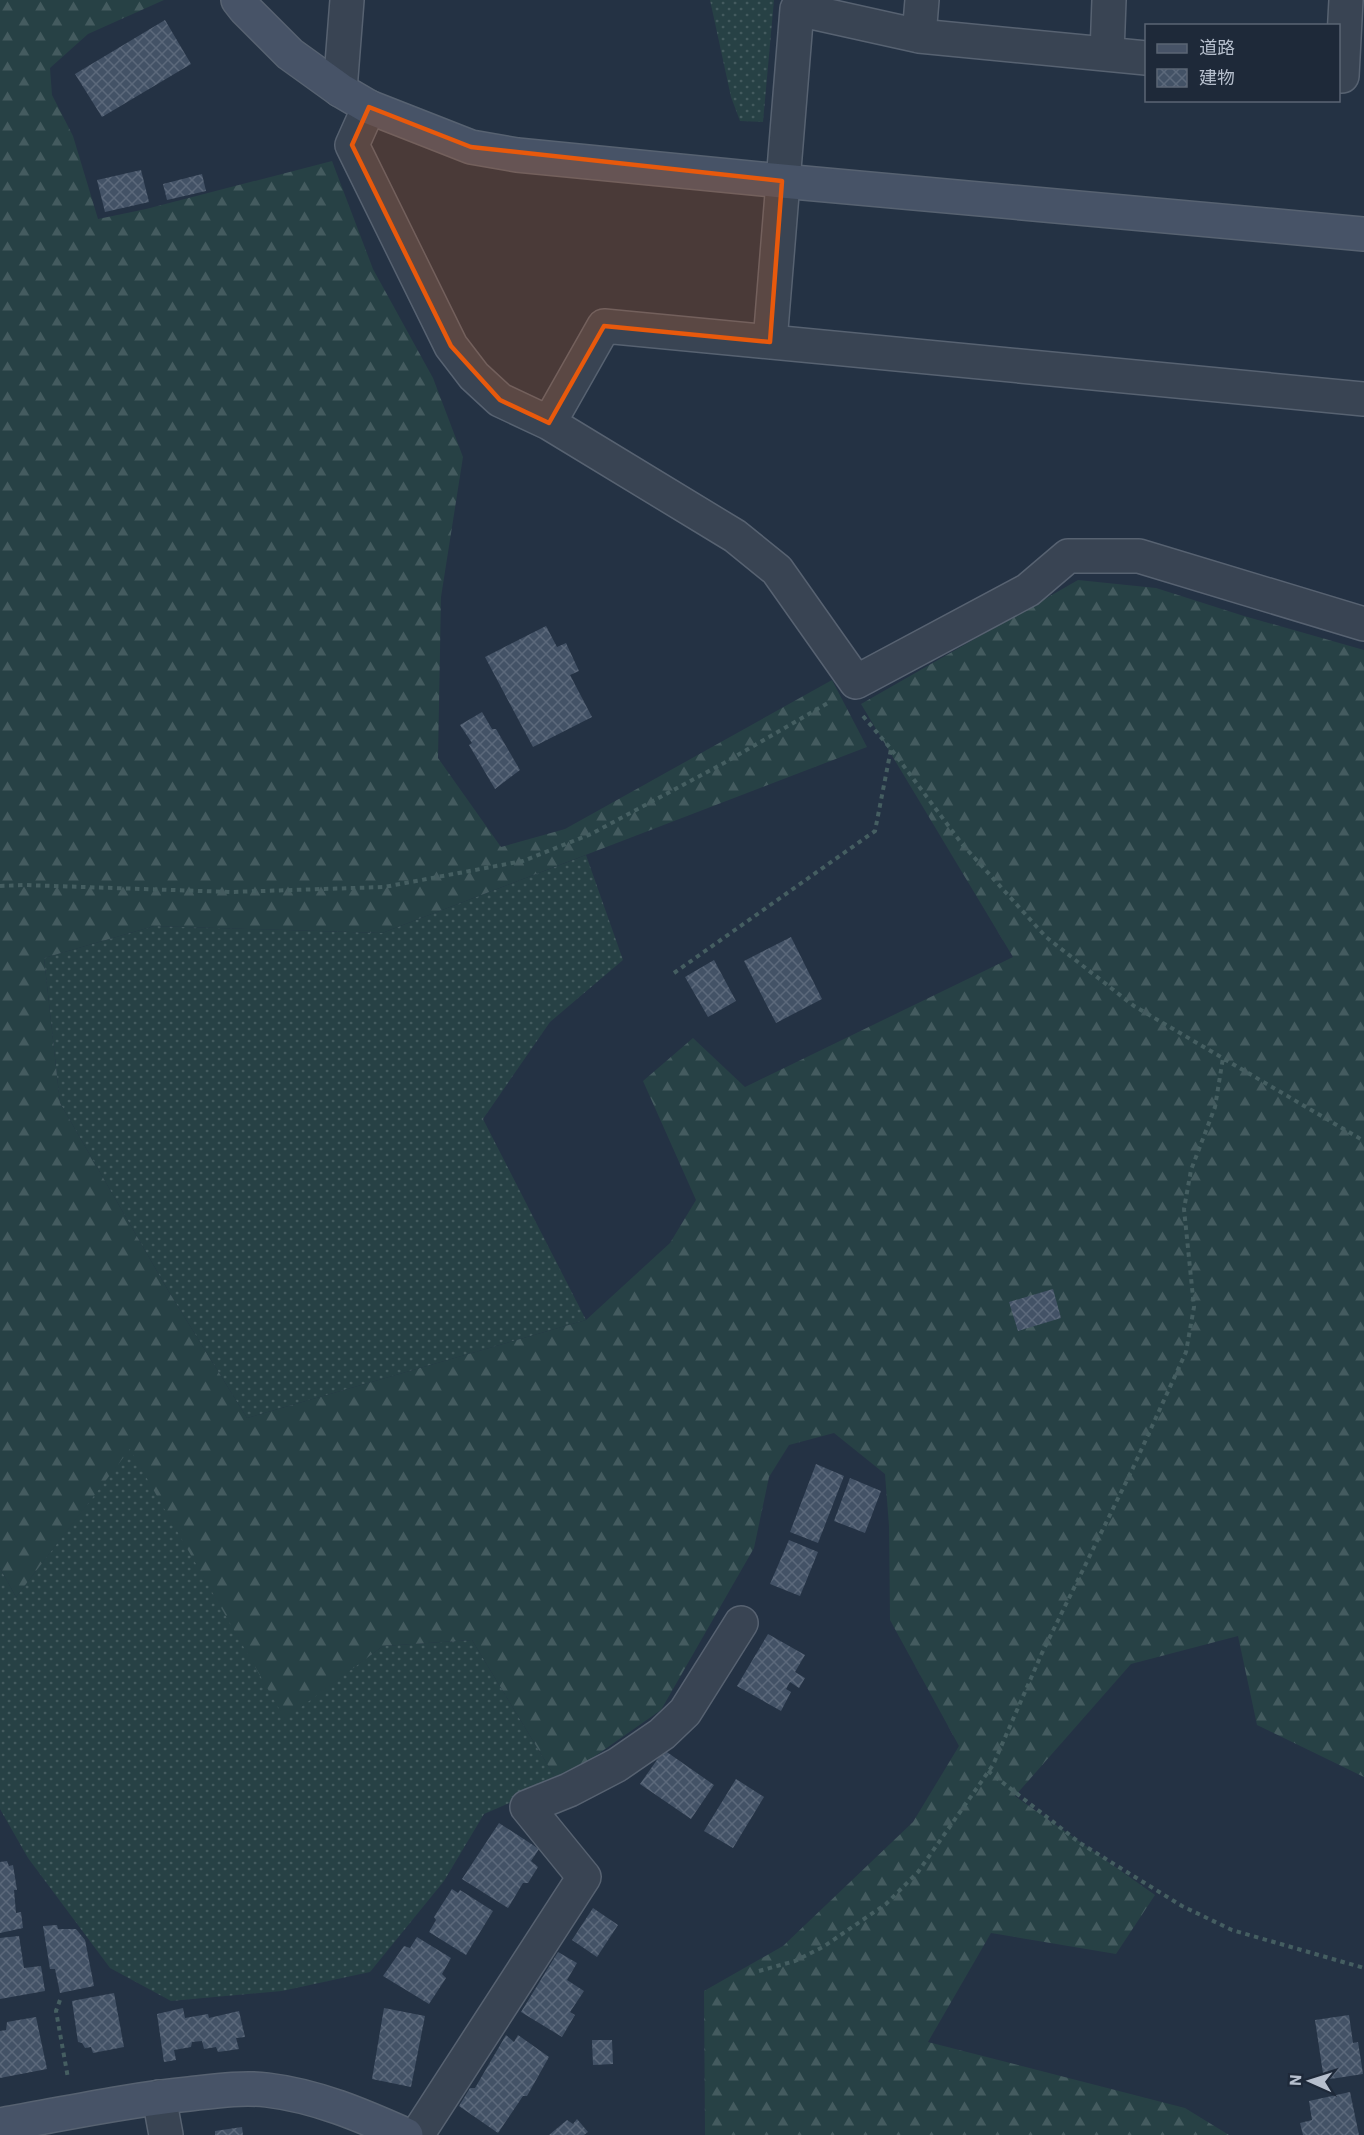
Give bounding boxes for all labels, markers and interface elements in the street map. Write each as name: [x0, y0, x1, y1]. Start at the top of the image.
legend: [1145, 24, 1340, 102]
text: 道路: [1199, 36, 1235, 59]
text: 建物: [1199, 66, 1235, 89]
north arrow: [1280, 2051, 1340, 2111]
text: N: [1285, 2074, 1305, 2087]

